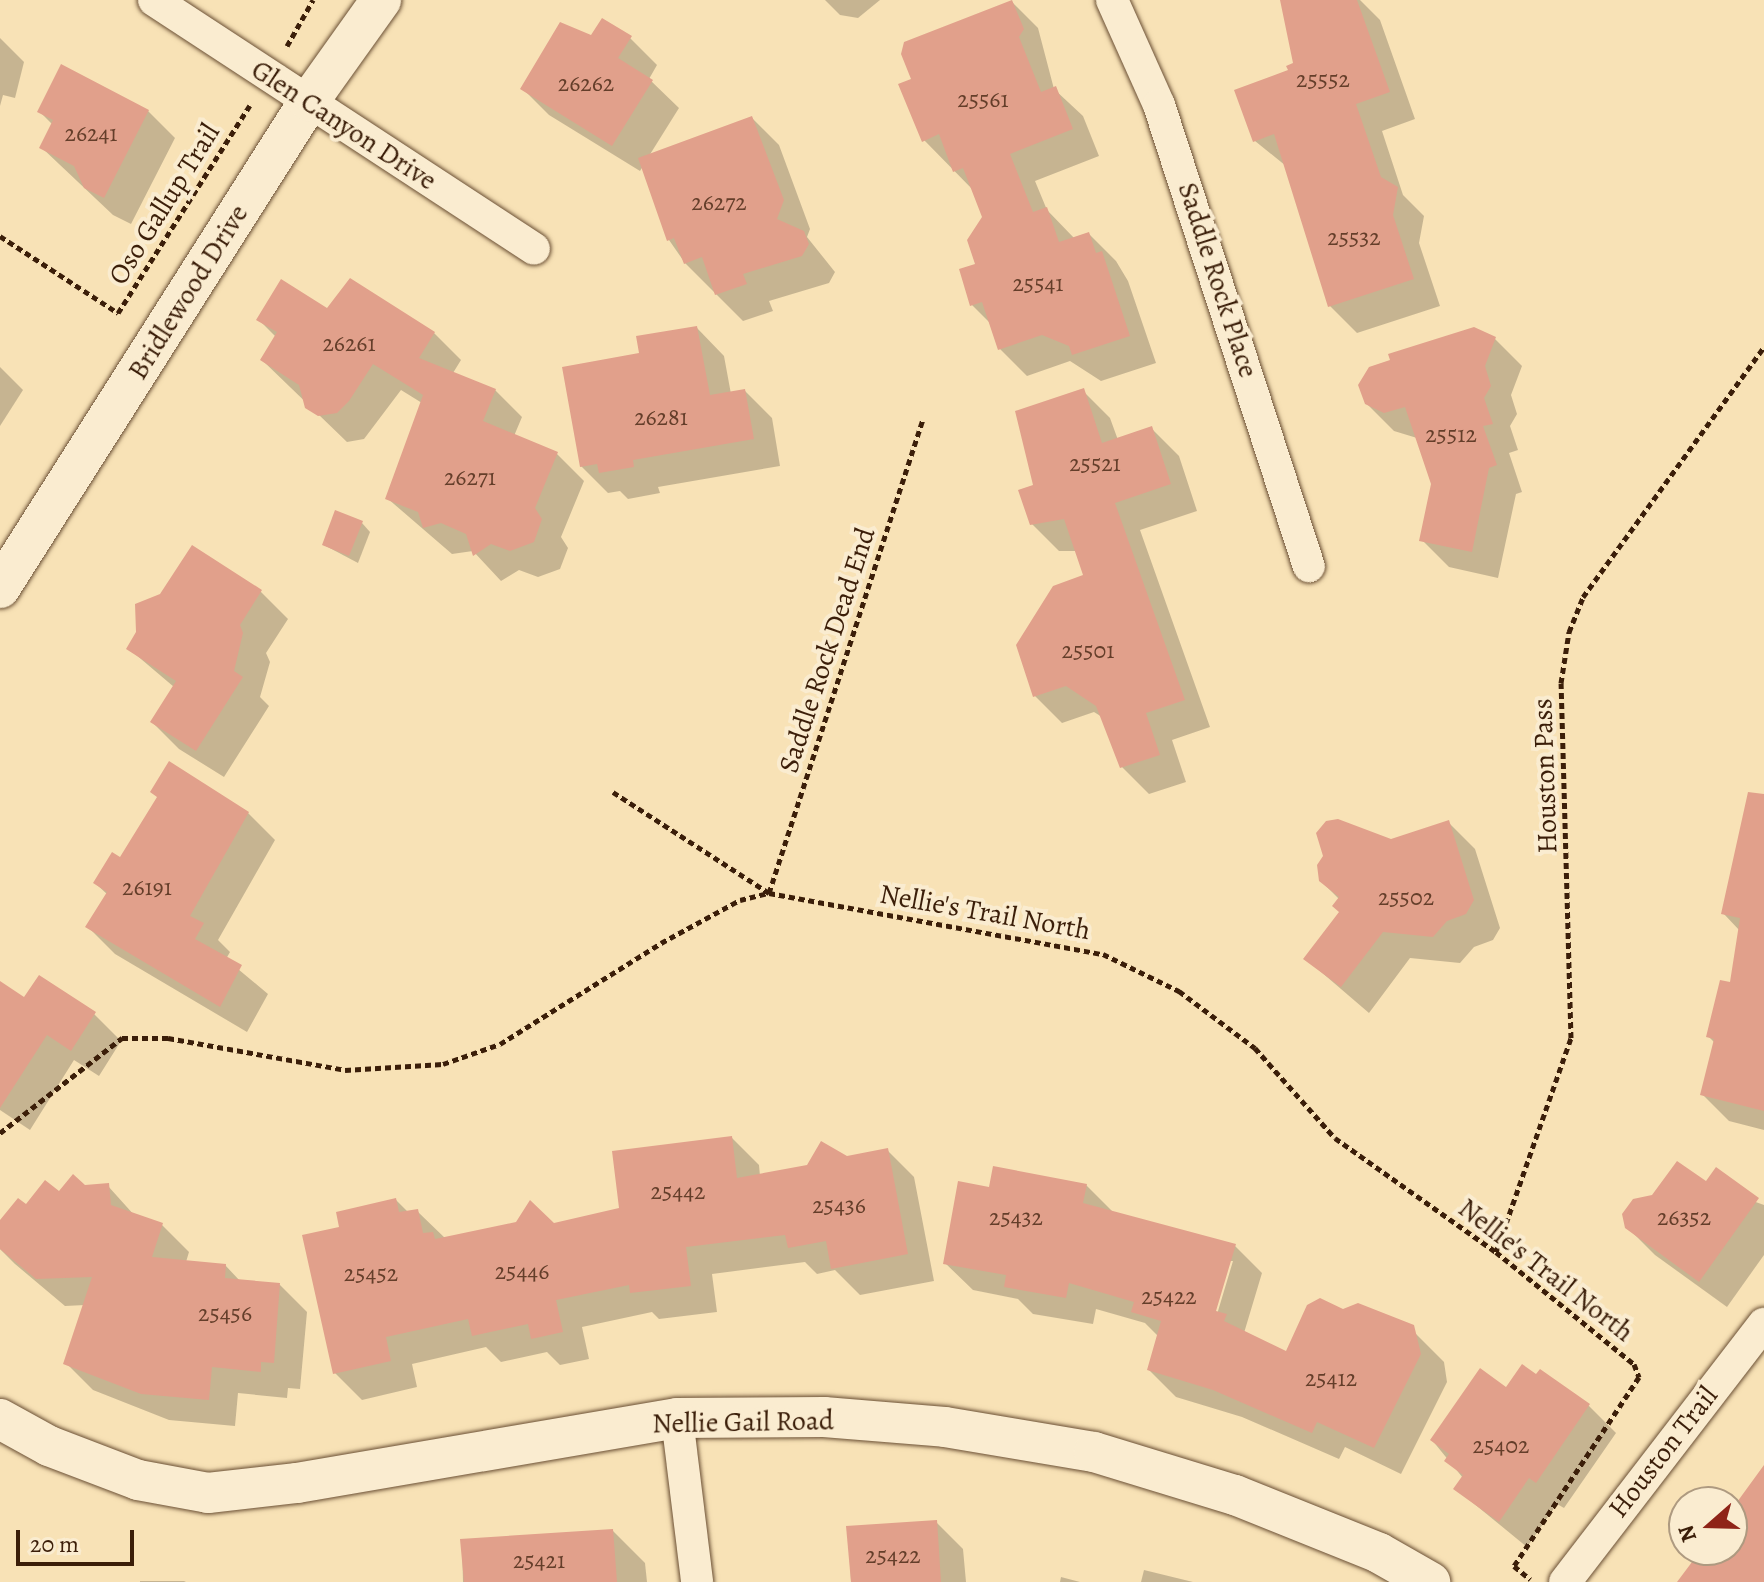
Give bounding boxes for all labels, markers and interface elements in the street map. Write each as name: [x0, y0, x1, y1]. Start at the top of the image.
street label: Glen Canyon Drive: [245, 53, 443, 197]
house number: 25552: [1296, 66, 1350, 94]
house number: 26262: [558, 70, 614, 98]
house number: 25561: [957, 86, 1009, 114]
street label: Oso Gallup Trail: [101, 117, 227, 291]
house number: 26241: [65, 120, 117, 148]
street label: Saddle Rock Place: [1171, 178, 1265, 382]
house number: 26272: [691, 189, 747, 217]
street label: Bridlewood Drive: [121, 198, 255, 386]
house number: 25532: [1327, 224, 1381, 252]
house number: 25541: [1012, 270, 1064, 298]
house number: 26261: [322, 330, 376, 358]
house number: 26281: [634, 404, 688, 432]
house number: 25512: [1425, 421, 1477, 449]
house number: 25521: [1069, 450, 1121, 478]
house number: 26271: [444, 464, 496, 492]
street label: Saddle Rock Dead End: [771, 523, 883, 777]
house number: 25501: [1061, 637, 1115, 665]
street label: Houston Pass: [1525, 698, 1565, 854]
house number: 26191: [122, 874, 172, 902]
street label: Nellie's Trail North: [877, 877, 1093, 947]
house number: 25502: [1378, 884, 1434, 912]
house number: 25442: [651, 1178, 705, 1206]
street label: Nellie's Trail North: [1452, 1191, 1640, 1349]
house number: 25436: [812, 1192, 866, 1220]
house number: 25432: [989, 1204, 1043, 1232]
house number: 26352: [1657, 1204, 1711, 1232]
house number: 25446: [495, 1258, 549, 1286]
house number: 25452: [344, 1260, 398, 1288]
house number: 25422: [1141, 1283, 1197, 1311]
house number: 25456: [198, 1300, 252, 1328]
house number: 25412: [1305, 1365, 1357, 1393]
street label: Houston Trail: [1601, 1380, 1725, 1524]
street label: Nellie Gail Road: [652, 1404, 834, 1440]
house number: 25402: [1473, 1432, 1529, 1460]
north arrow: [1668, 1486, 1748, 1566]
scale bar: [20, 1514, 138, 1564]
text: N: [1670, 1521, 1704, 1546]
text: 20 m: [30, 1528, 79, 1560]
house number: 25422: [865, 1542, 921, 1570]
house number: 25421: [513, 1547, 565, 1575]

